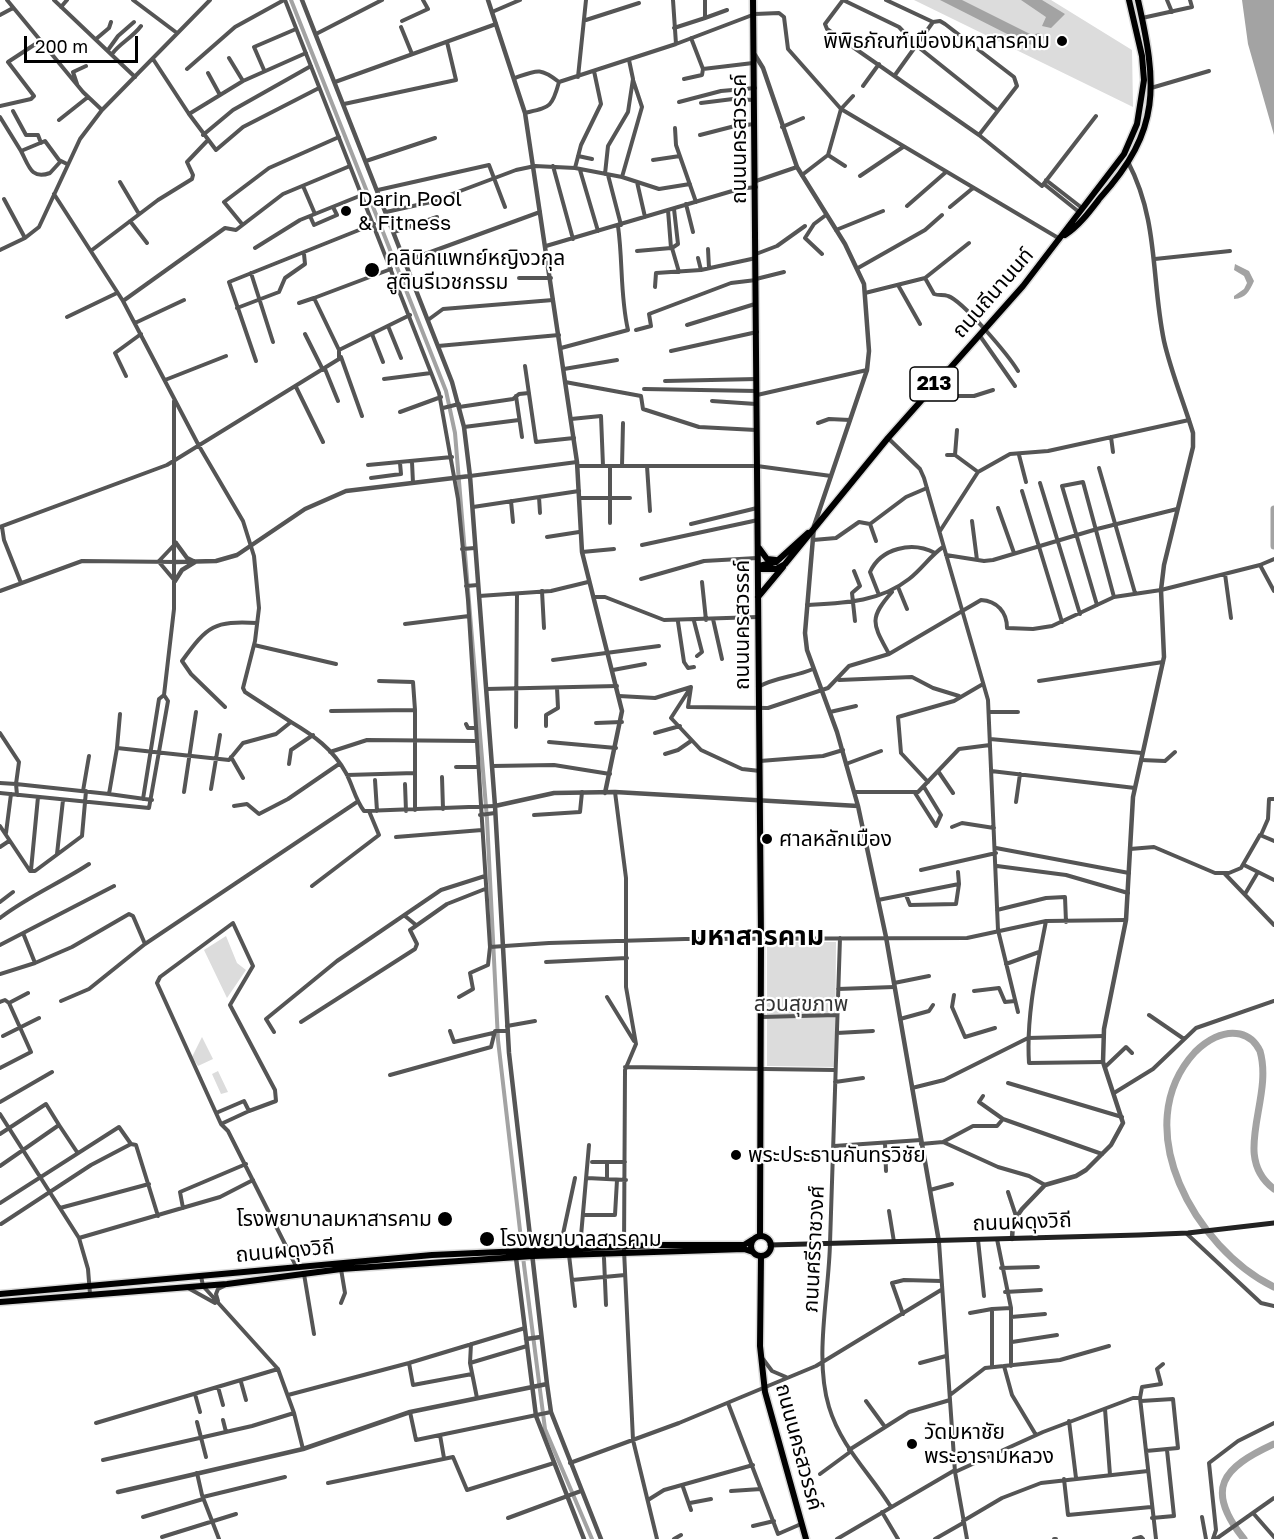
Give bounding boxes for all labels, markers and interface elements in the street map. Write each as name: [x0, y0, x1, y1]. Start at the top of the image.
scale bar: [27, 24, 141, 62]
place label: พิพิธภัณฑ์เมืองมหาสารคาม: [823, 28, 1050, 54]
marker: พิพิธภัณฑ์เมืองมหาสารคาม: [1055, 34, 1069, 48]
text: 200 m: [35, 35, 88, 57]
street label: ถนนนครสวรรค์: [726, 74, 752, 204]
place label: Darin Pool & Fitness: [358, 186, 462, 236]
marker: Darin Pool & Fitness: [339, 204, 353, 218]
street label: ถนนถีนานนท์: [947, 243, 1039, 343]
place label: คลินิกแพทย์หญิงวกุล สูตินรีเวชกรรม: [386, 245, 565, 295]
marker: คลินิกแพทย์หญิงวกุล สูตินรีเวชกรรม: [363, 261, 381, 279]
road number: 213: [910, 367, 958, 401]
street label: ถนนนครสวรรค์: [729, 560, 755, 690]
place label: ศาลหลักเมือง: [779, 826, 892, 852]
marker: ศาลหลักเมือง: [760, 832, 774, 846]
district label: มหาสารคาม: [690, 920, 824, 952]
park label: สวนสุขภาพ: [754, 991, 848, 1017]
place label: พระประธานกันทรวิชัย: [748, 1142, 926, 1168]
marker: พระประธานกันทรวิชัย: [729, 1148, 743, 1162]
street label: ภนนศรีราชวงศ์: [798, 1185, 830, 1313]
place label: โรงพยาบาลมหาสารคาม: [237, 1206, 432, 1232]
street label: ถนนผดุงวิถี: [972, 1208, 1072, 1236]
marker: โรงพยาบาลมหาสารคาม: [436, 1210, 454, 1228]
place label: โรงพยาบาลสารคาม: [500, 1226, 662, 1252]
marker: โรงพยาบาลสารคาม: [478, 1230, 496, 1248]
street label: ถนนผดุงวิถี: [234, 1234, 336, 1268]
street label: ถนนนครสวรรค์: [770, 1381, 828, 1513]
place label: วัดมหาชัย พระอารามหลวง: [924, 1419, 1054, 1469]
marker: วัดมหาชัย พระอารามหลวง: [905, 1437, 919, 1451]

